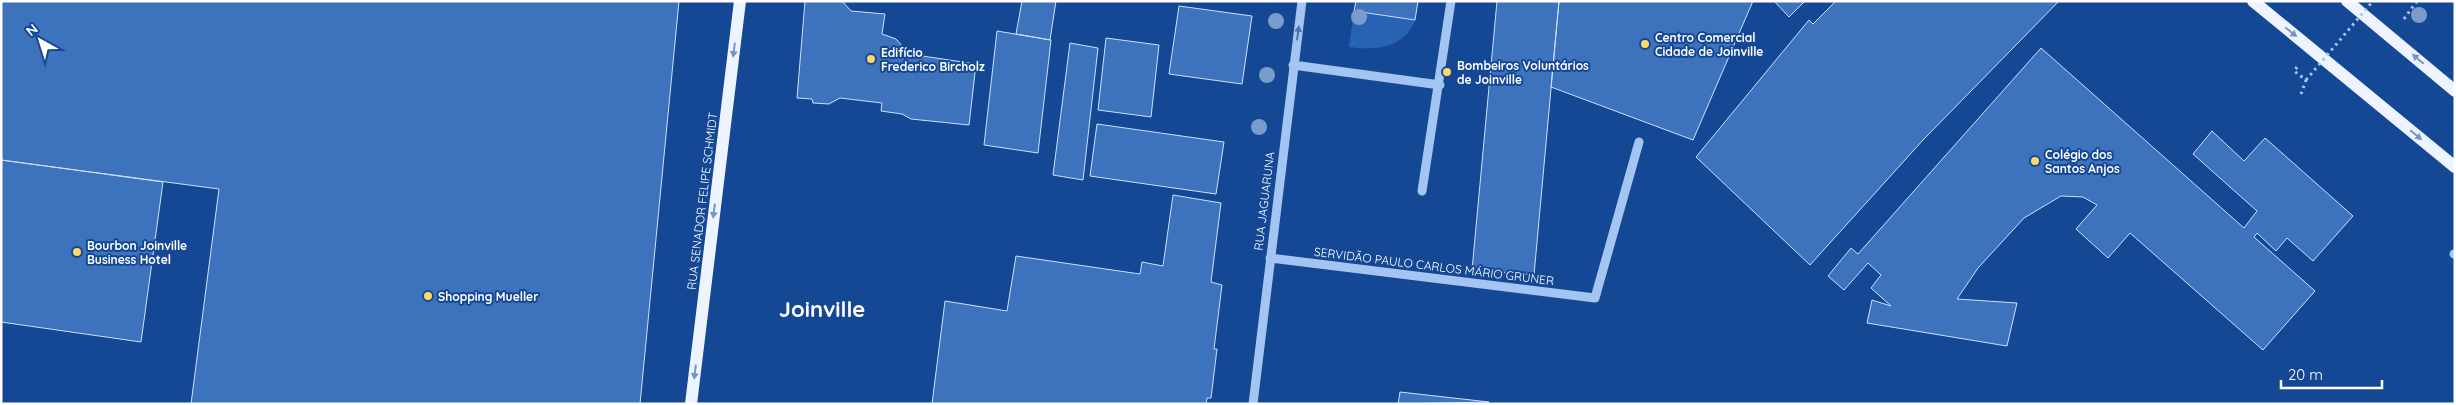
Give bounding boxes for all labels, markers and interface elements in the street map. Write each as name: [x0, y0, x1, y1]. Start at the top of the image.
north arrow: [15, 15, 65, 65]
text: N: [22, 20, 41, 40]
one-way arrow: [1294, 25, 1302, 41]
one-way arrow: [2284, 27, 2297, 38]
place label: Centro Comercial Cidade de Joinville: [1655, 30, 1763, 59]
marker: Centro Comercial Cidade de Joinville: [1639, 38, 1651, 50]
one-way arrow: [730, 42, 738, 58]
place label: Edifício Frederico Bircholz: [881, 45, 985, 74]
marker: Edifício Frederico Bircholz: [865, 53, 877, 65]
one-way arrow: [2411, 54, 2424, 65]
place label: Bombeiros Voluntários de Joinville: [1457, 58, 1589, 87]
marker: Bombeiros Voluntários de Joinville: [1441, 66, 1453, 78]
street label: RUA SENADOR FELIPE SCHMIDT: [684, 111, 720, 291]
one-way arrow: [2409, 130, 2422, 141]
place label: Colégio dos Santos Anjos: [2045, 147, 2120, 176]
street label: RUA JAGUARUNA: [1250, 151, 1278, 251]
marker: Colégio dos Santos Anjos: [2029, 155, 2041, 167]
one-way arrow: [710, 203, 718, 219]
place label: Bourbon Joinville Business Hotel: [87, 238, 187, 267]
street label: SERVIDÃO PAULO CARLOS MÁRIO GRUNER: [1313, 244, 1555, 288]
marker: Bourbon Joinville Business Hotel: [71, 246, 83, 258]
place label: Shopping Mueller: [438, 289, 538, 304]
marker: Shopping Mueller: [422, 290, 434, 302]
district label: Joinville: [779, 295, 865, 323]
scale bar: [2281, 358, 2382, 390]
one-way arrow: [691, 365, 699, 381]
text: 20 m: [2288, 365, 2323, 384]

